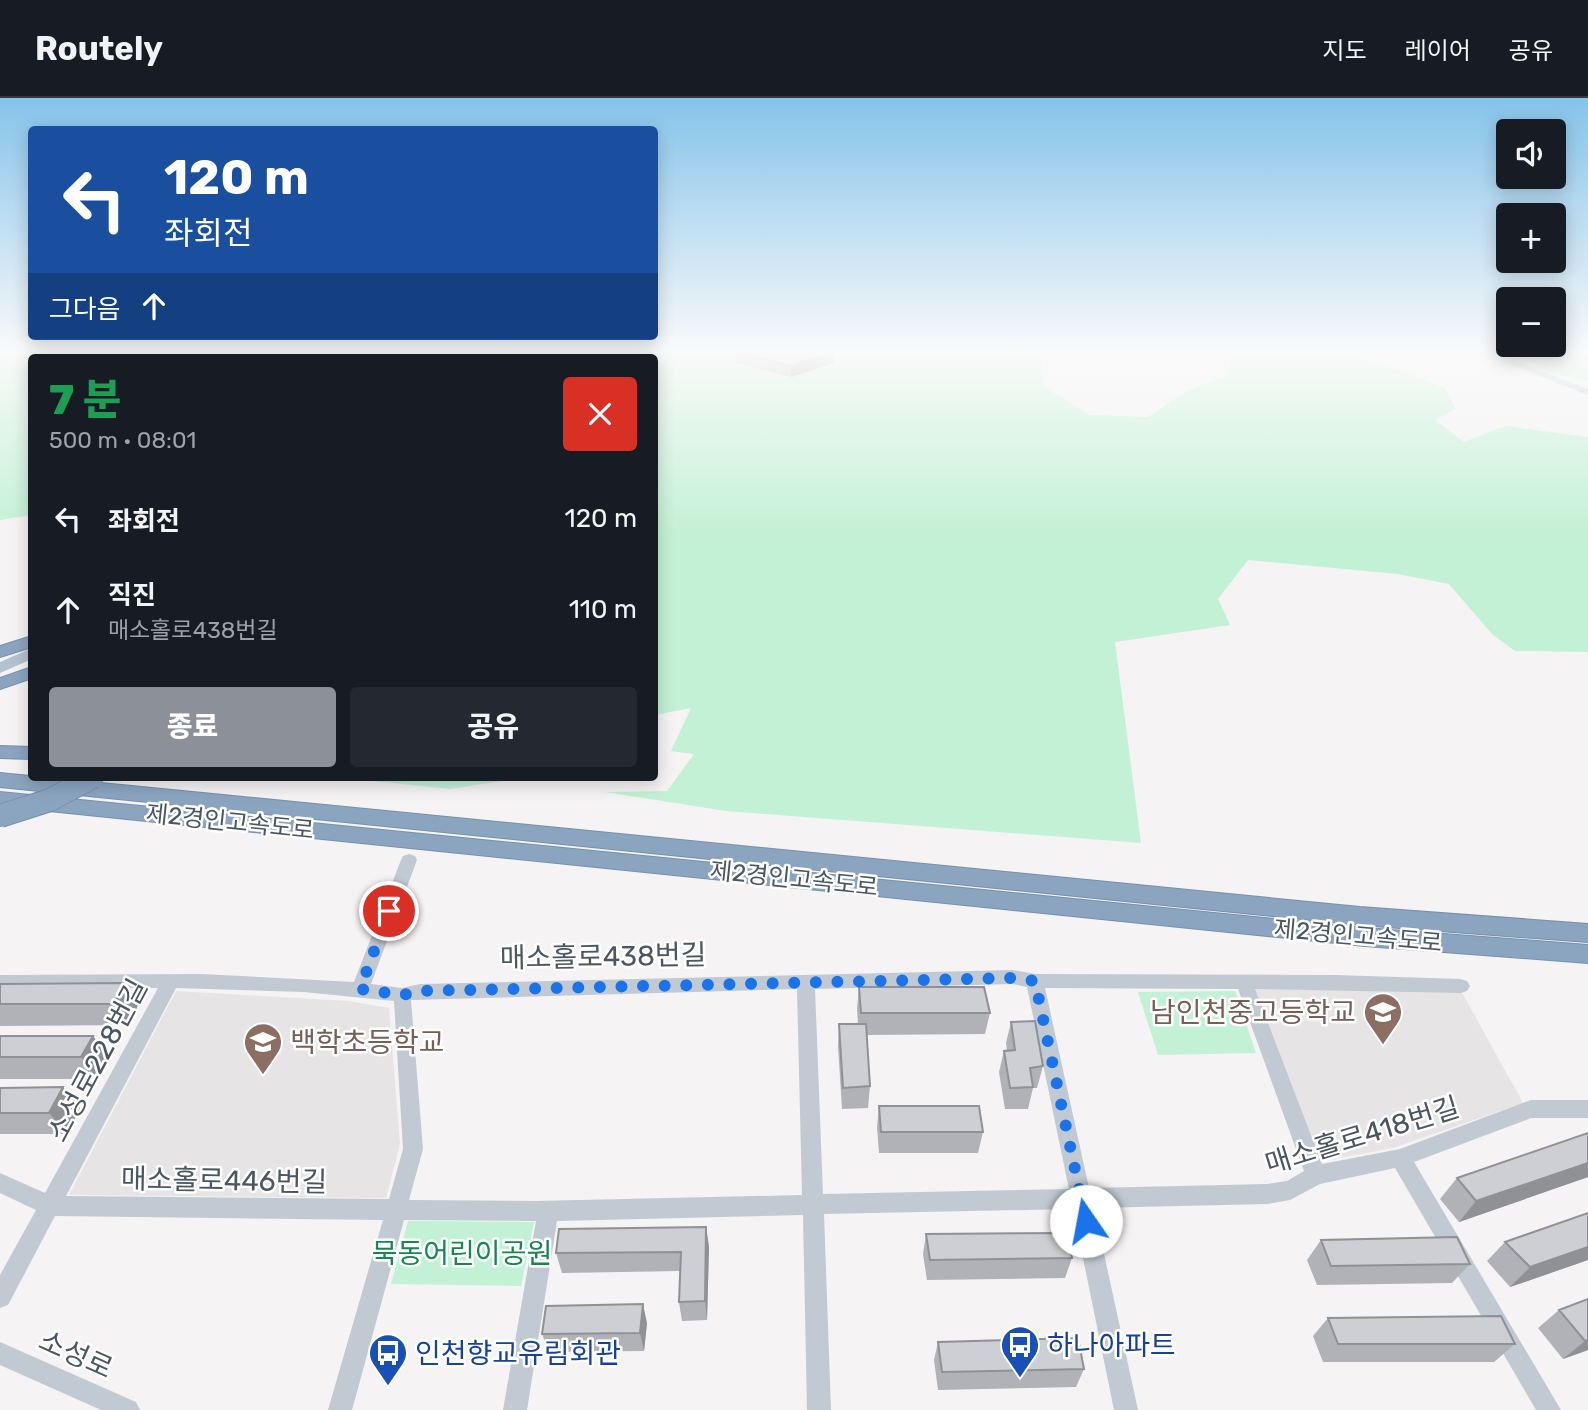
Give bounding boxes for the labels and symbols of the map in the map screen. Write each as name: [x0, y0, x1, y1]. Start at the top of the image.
street label: 제2경인고속도로: [145, 799, 315, 845]
street label: 제2경인고속도로: [709, 856, 879, 902]
pin: [359, 881, 419, 941]
street label: 제2경인고속도로: [1273, 915, 1443, 957]
street label: 매소홀로438번길: [499, 938, 707, 975]
street label: 소성로228번길: [41, 973, 154, 1147]
school or university icon: 남인천중고등학교: [1362, 991, 1404, 1046]
place label: 남인천중고등학교: [1150, 996, 1356, 1029]
school or university icon: 백학초등학교: [242, 1021, 284, 1076]
place label: 백학초등학교: [290, 1026, 445, 1059]
street label: 매소홀로418번길: [1261, 1090, 1463, 1181]
street label: 매소홀로446번길: [121, 1162, 327, 1199]
position arrow: [1049, 1184, 1123, 1258]
park label: 묵동어린이공원: [372, 1237, 552, 1270]
street label: 소성로: [34, 1324, 118, 1385]
bus stop icon: 하나아파트: [999, 1324, 1041, 1379]
place label: 하나아파트: [1047, 1329, 1176, 1362]
bus stop icon: 인천향교유림회관: [367, 1332, 409, 1387]
place label: 인천향교유림회관: [415, 1337, 621, 1370]

